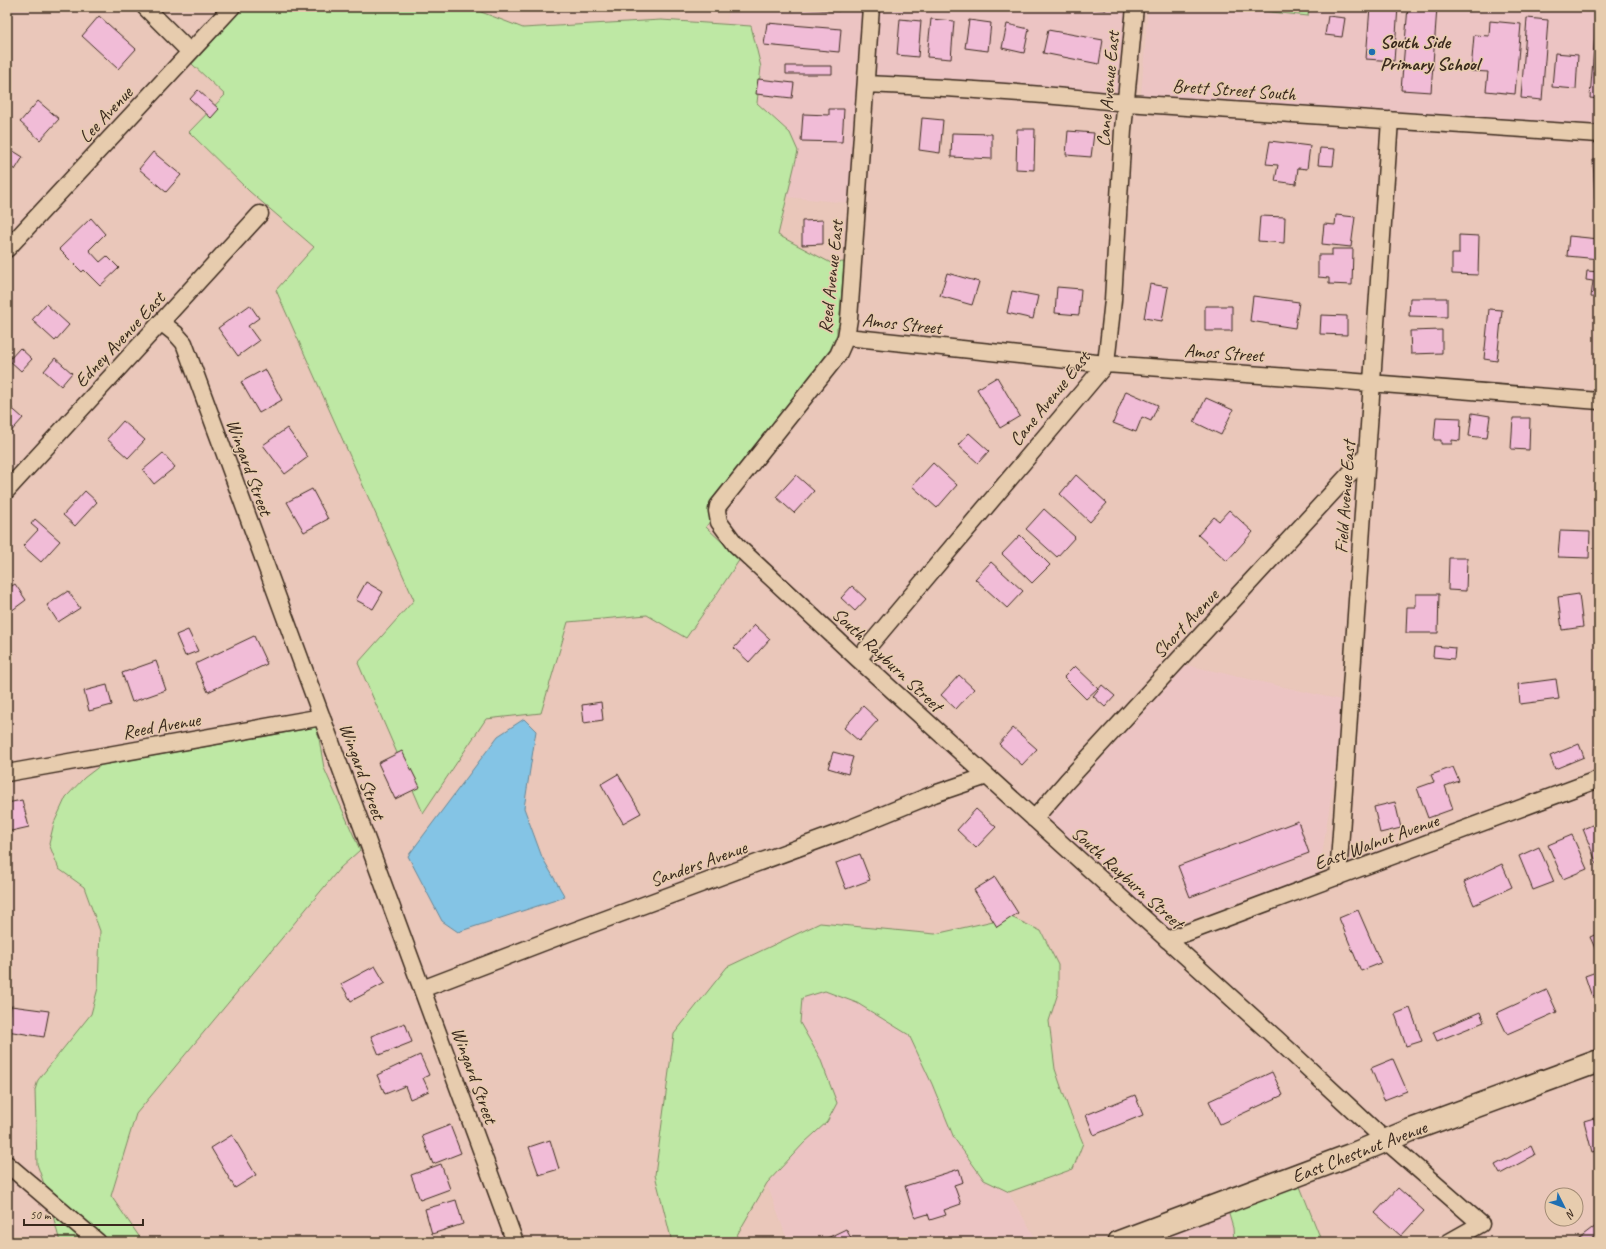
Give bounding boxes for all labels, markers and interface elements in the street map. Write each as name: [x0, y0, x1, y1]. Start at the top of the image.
street label: Cane Avenue East: [1091, 29, 1125, 148]
place label: South Side Primary School: [1380, 30, 1483, 76]
marker: South Side Primary School: [1367, 47, 1377, 57]
street label: Brett Street South: [1171, 74, 1298, 106]
street label: Lee Avenue: [74, 80, 139, 148]
street label: Reed Avenue East: [813, 218, 849, 335]
street label: Edney Avenue East: [69, 286, 171, 393]
street label: Amos Street: [861, 308, 944, 340]
street label: Amos Street: [1184, 338, 1266, 368]
street label: Cane Avenue East: [1004, 345, 1097, 451]
street label: Wingard Street: [221, 416, 278, 520]
street label: Field Avenue East: [1329, 437, 1361, 554]
street label: Short Avenue: [1147, 583, 1225, 664]
street label: South Rayburn Street: [827, 602, 950, 719]
street label: Reed Avenue: [121, 707, 204, 745]
street label: Wingard Street: [334, 720, 391, 824]
street label: East Walnut Avenue: [1311, 808, 1443, 876]
street label: South Rayburn Street: [1066, 821, 1190, 936]
street label: Sanders Avenue: [647, 835, 752, 893]
street label: Wingard Street: [446, 1024, 503, 1128]
street label: East Chestnut Avenue: [1289, 1115, 1432, 1189]
north arrow: [1544, 1187, 1584, 1227]
scale bar: [24, 1201, 143, 1227]
text: N: [1562, 1206, 1579, 1223]
text: 50 m: [30, 1207, 52, 1223]

